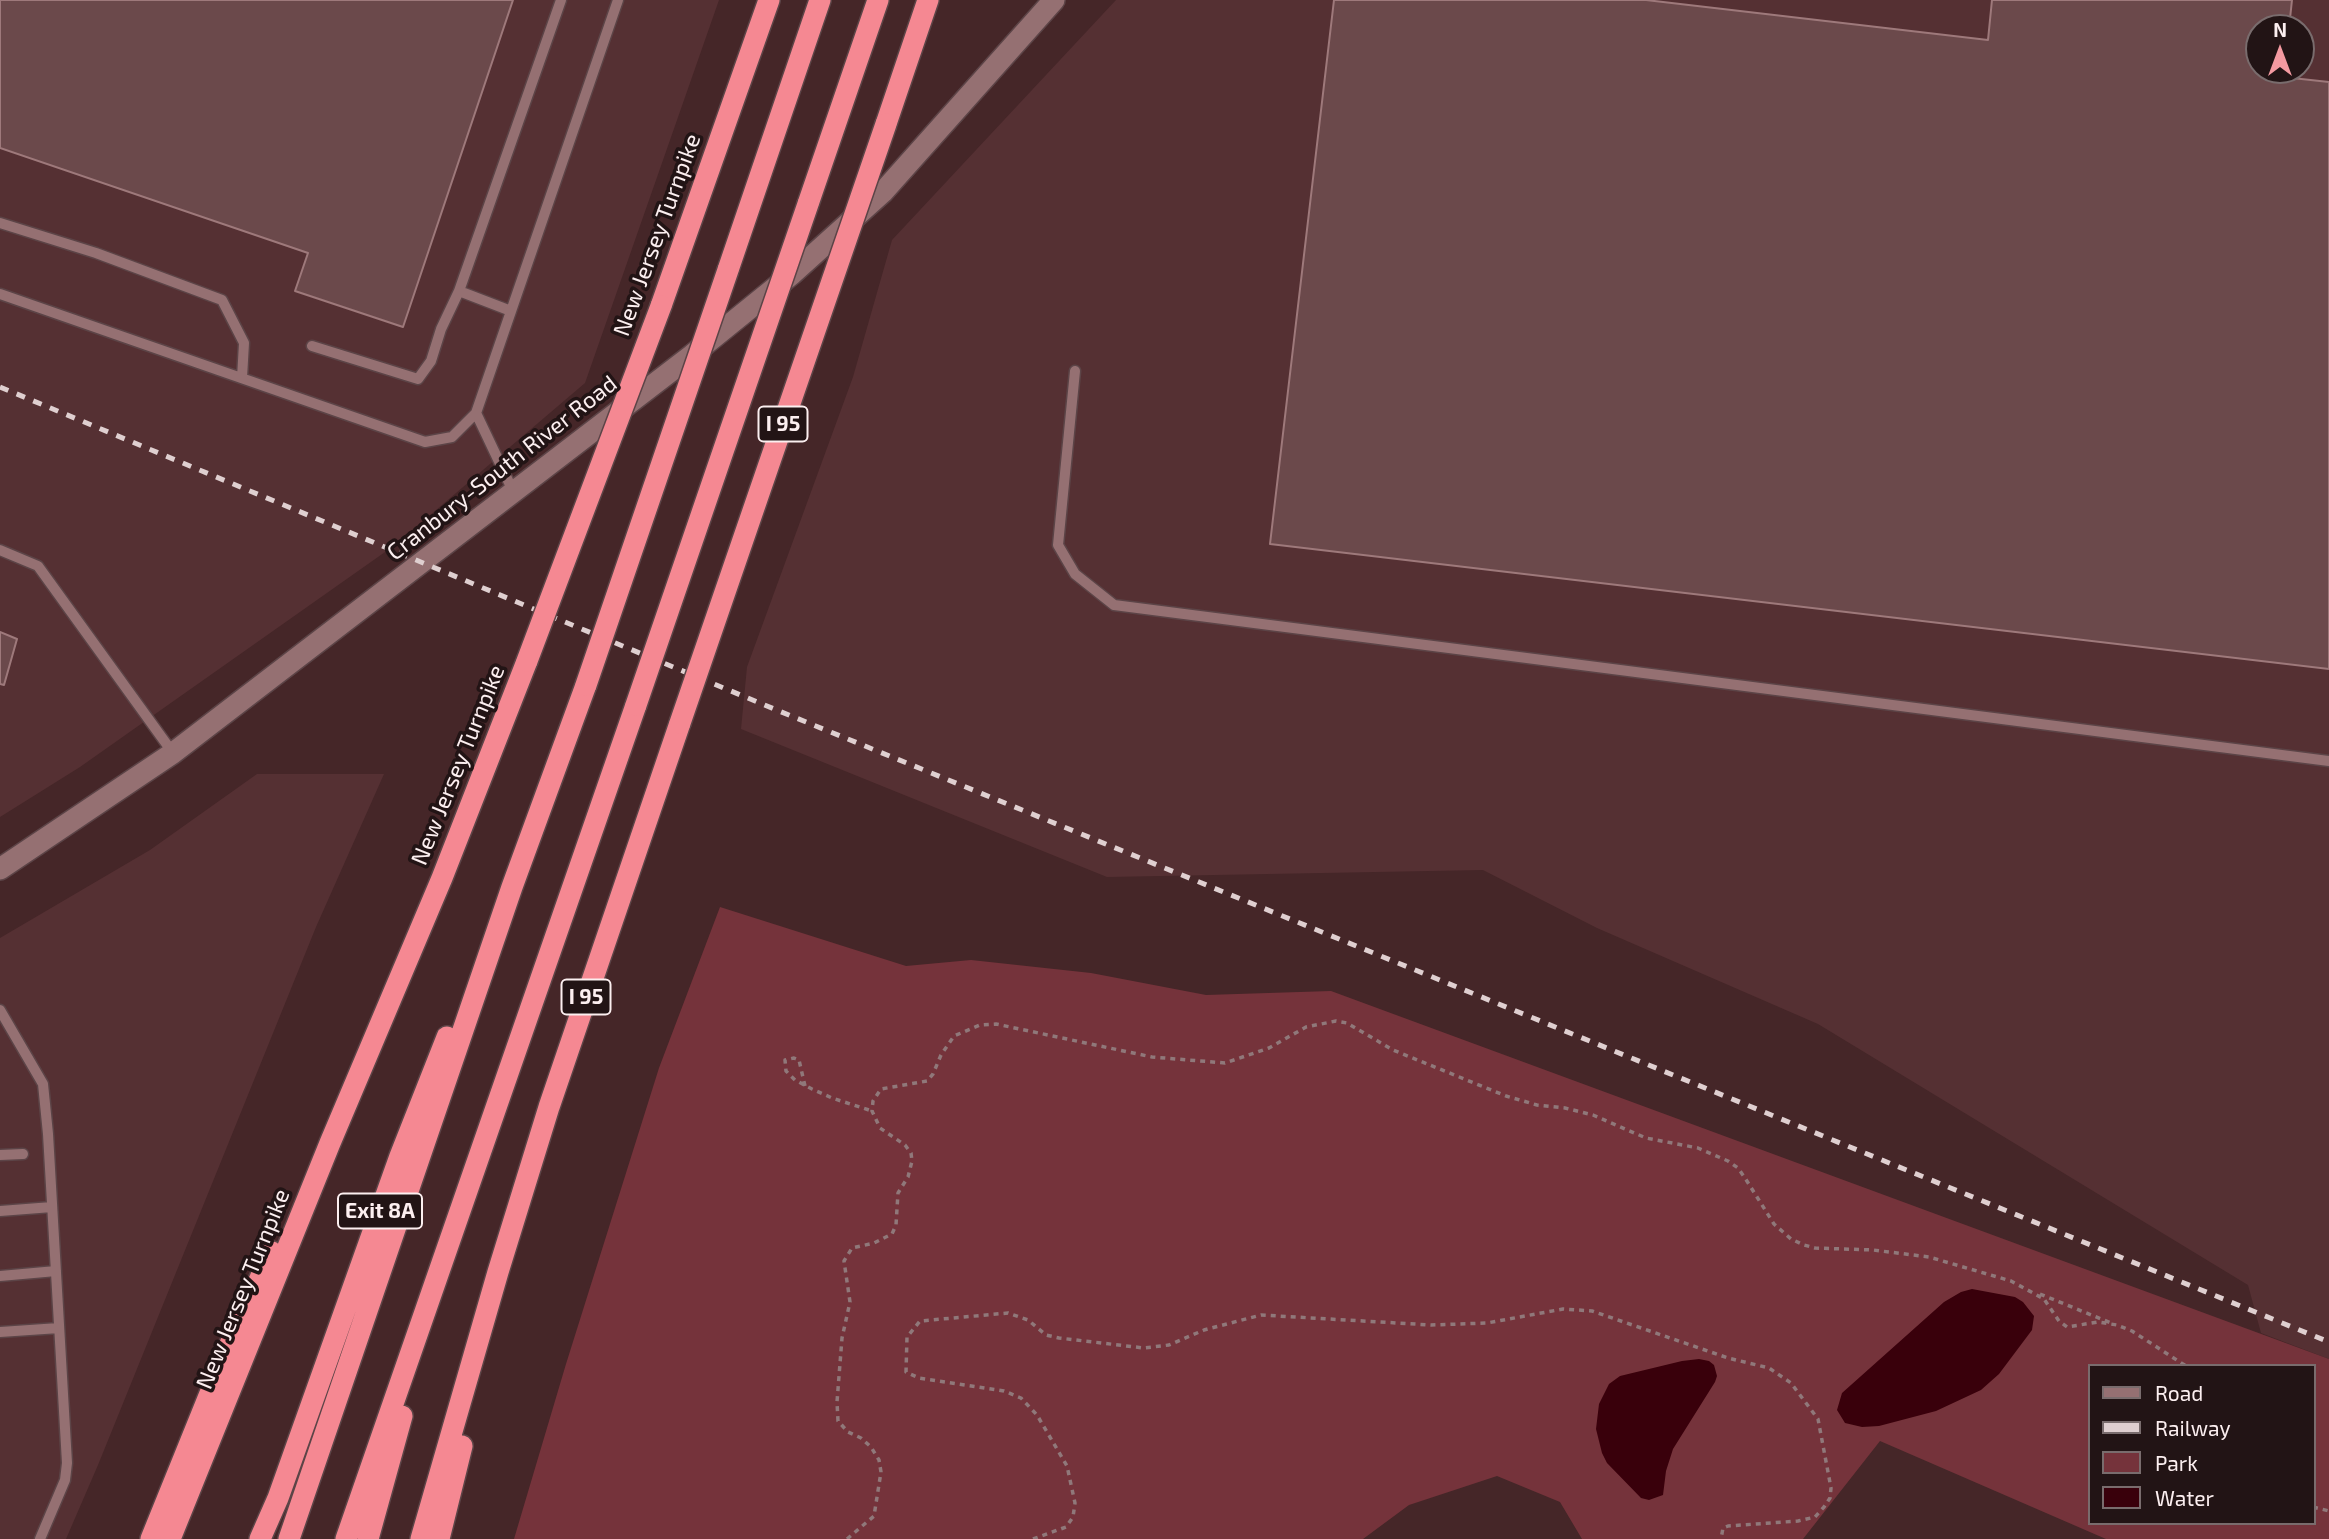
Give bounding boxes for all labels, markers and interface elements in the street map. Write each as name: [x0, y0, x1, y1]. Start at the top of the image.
north arrow: [2245, 14, 2315, 84]
text: N: [2273, 18, 2287, 41]
street label: New Jersey Turnpike: [608, 130, 706, 340]
street label: Cranbury-South River Road: [382, 370, 622, 566]
road number: I 95: [758, 406, 808, 442]
street label: New Jersey Turnpike: [405, 661, 511, 869]
road number: I 95: [562, 979, 610, 1014]
street label: New Jersey Turnpike: [190, 1185, 296, 1393]
road number: Exit 8A: [338, 1194, 422, 1228]
legend: [2088, 1364, 2315, 1525]
text: Road: [2155, 1380, 2203, 1405]
text: Railway: [2155, 1415, 2231, 1440]
text: Park: [2155, 1450, 2198, 1475]
text: Water: [2155, 1485, 2214, 1510]

